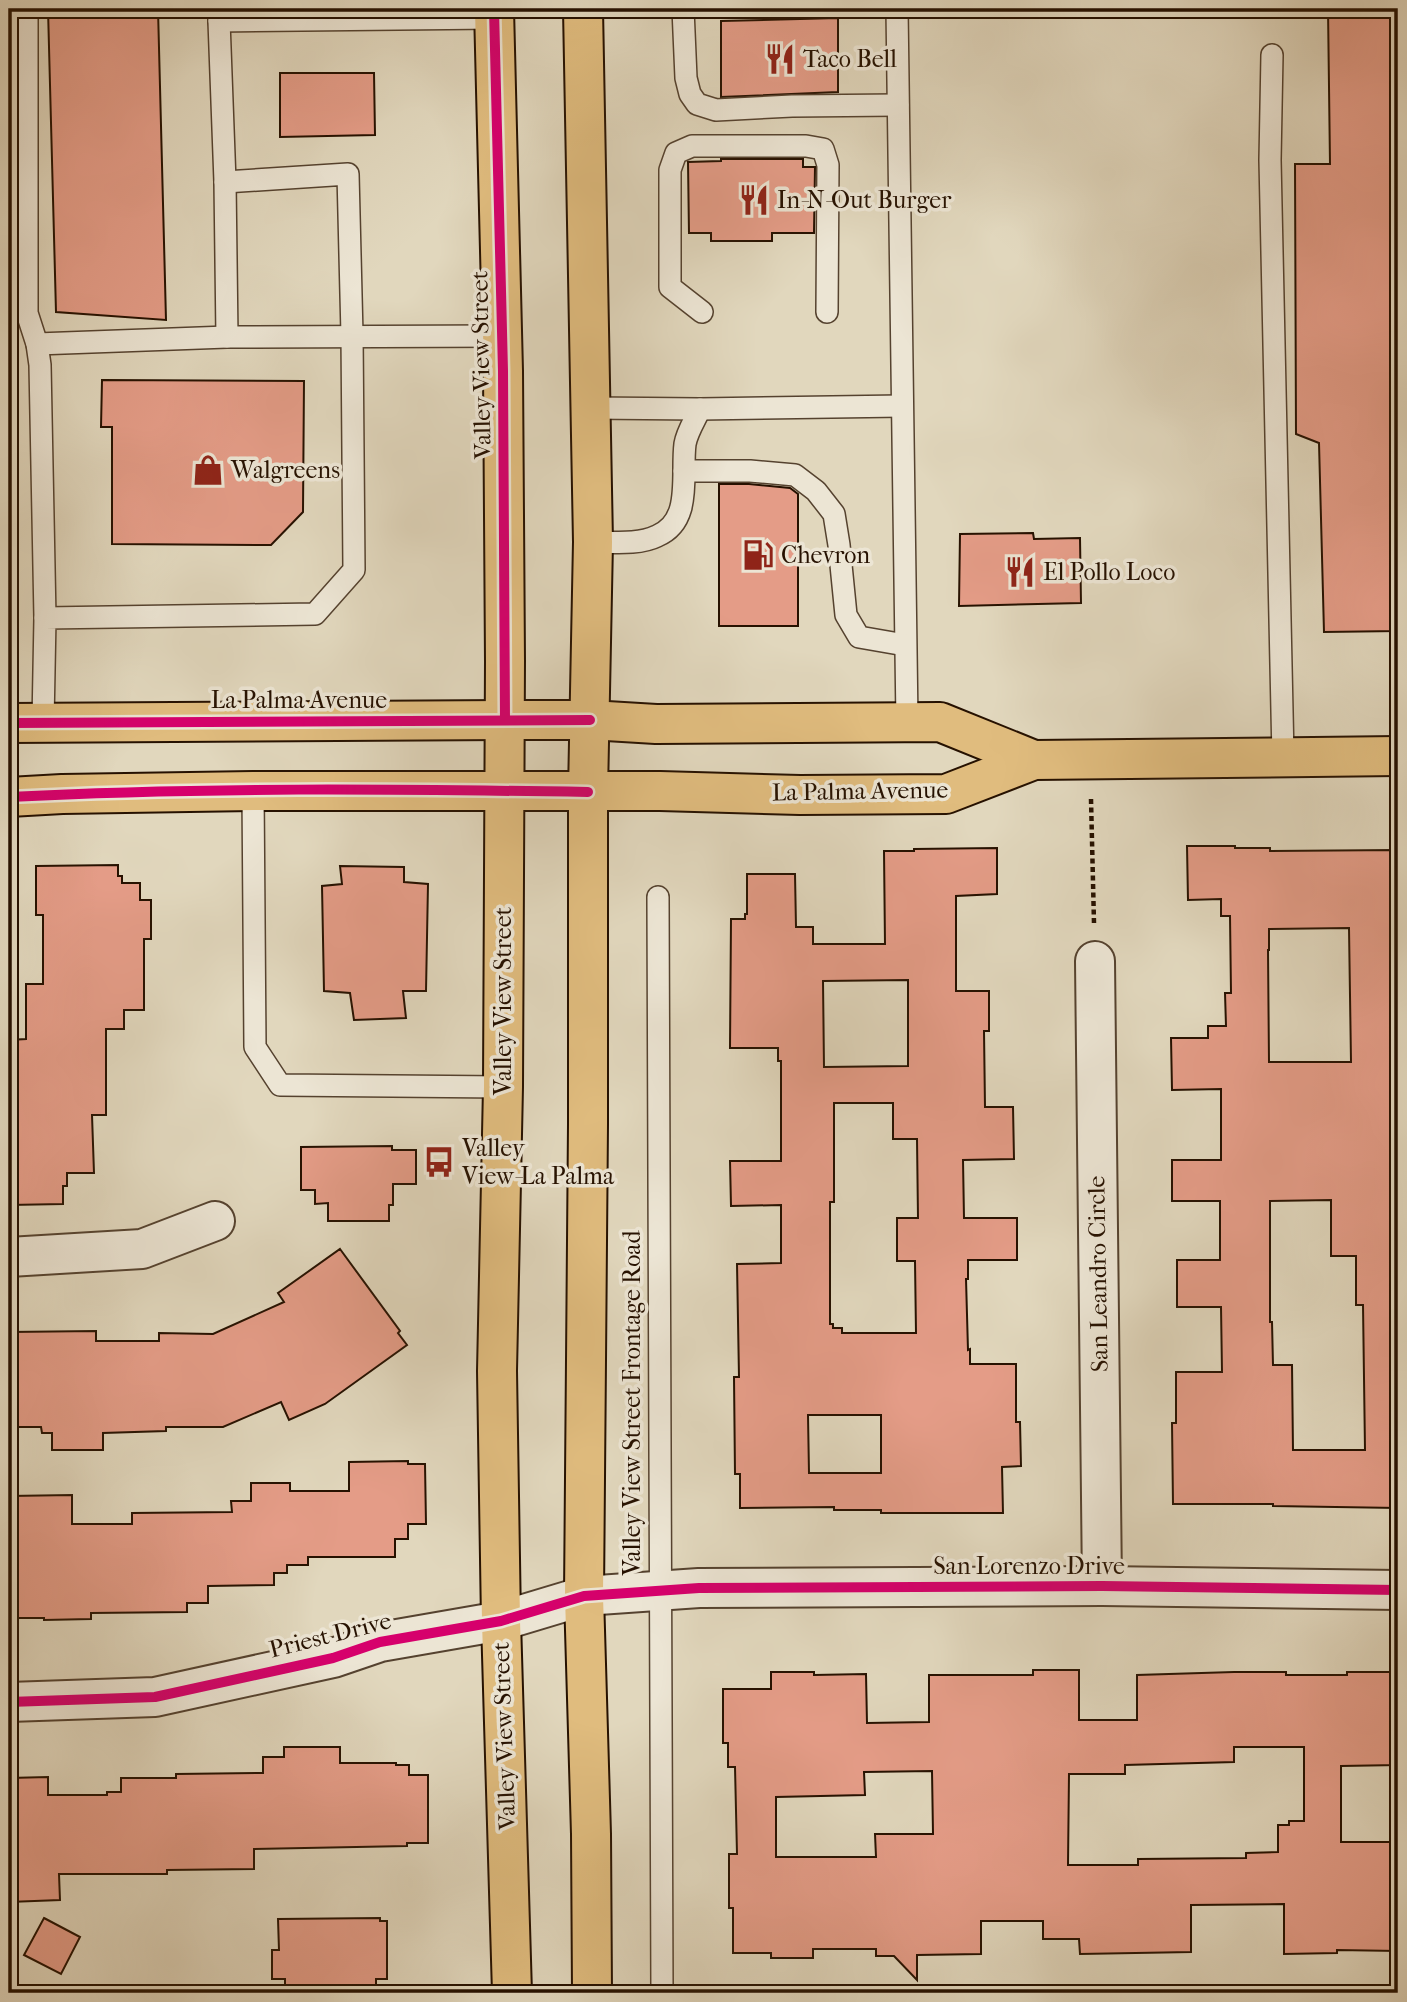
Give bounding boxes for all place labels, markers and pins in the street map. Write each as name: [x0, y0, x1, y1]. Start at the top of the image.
restaurant icon: Taco Bell: [763, 42, 797, 76]
place label: Taco Bell: [803, 45, 897, 73]
restaurant icon: In-N-Out Burger: [737, 183, 771, 217]
place label: In-N-Out Burger: [777, 186, 952, 214]
shop icon: Walgreens: [191, 453, 225, 487]
place label: Walgreens: [230, 456, 340, 484]
fuel station icon: Chevron: [741, 538, 775, 572]
place label: Chevron: [781, 541, 870, 569]
restaurant icon: El Pollo Loco: [1003, 555, 1037, 589]
place label: El Pollo Loco: [1043, 558, 1175, 586]
place label: Valley View-La Palma: [461, 1134, 615, 1190]
bus stop icon: Valley View-La Palma: [422, 1145, 456, 1179]

